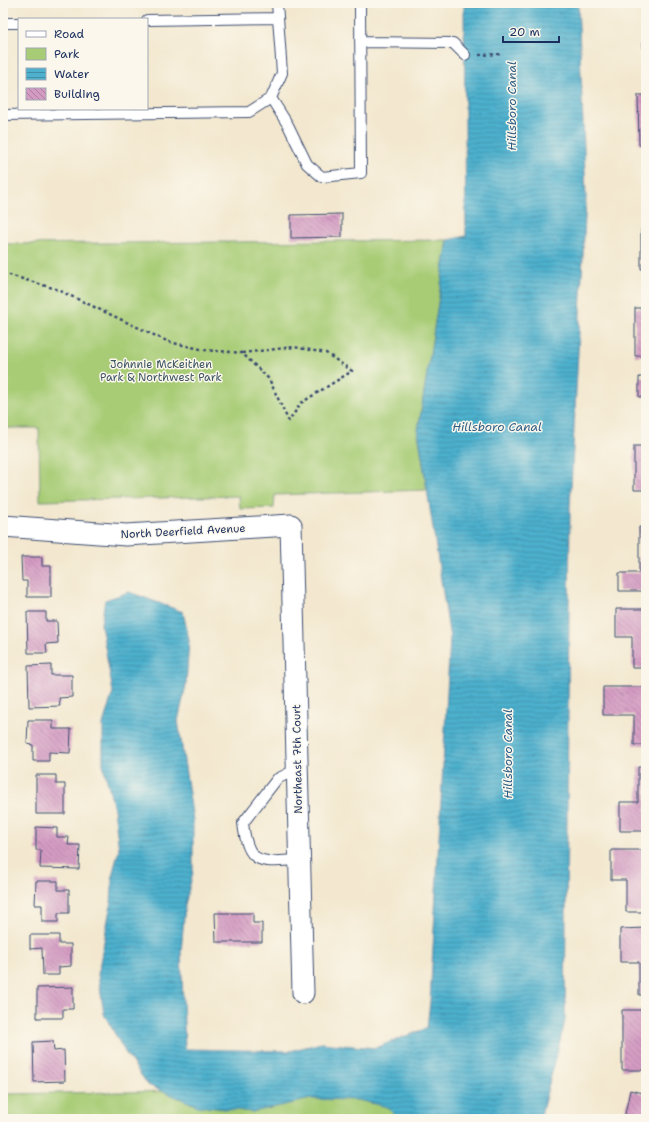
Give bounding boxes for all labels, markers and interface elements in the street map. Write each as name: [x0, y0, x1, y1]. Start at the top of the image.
legend: [18, 18, 148, 110]
scale bar: [503, 18, 559, 44]
text: 20 m: [509, 24, 540, 40]
text: Road: [54, 26, 85, 42]
text: Park: [54, 46, 80, 62]
water label: Hillsboro Canal: [504, 61, 520, 151]
text: Water: [54, 66, 90, 82]
text: Building: [54, 86, 100, 102]
park label: Johnnie McKeithen Park & Northwest Park: [100, 357, 222, 385]
water label: Hillsboro Canal: [452, 419, 542, 435]
street label: North Deerfield Avenue: [120, 521, 246, 542]
street label: Northeast 7th Court: [289, 704, 306, 814]
water label: Hillsboro Canal: [500, 709, 516, 799]

